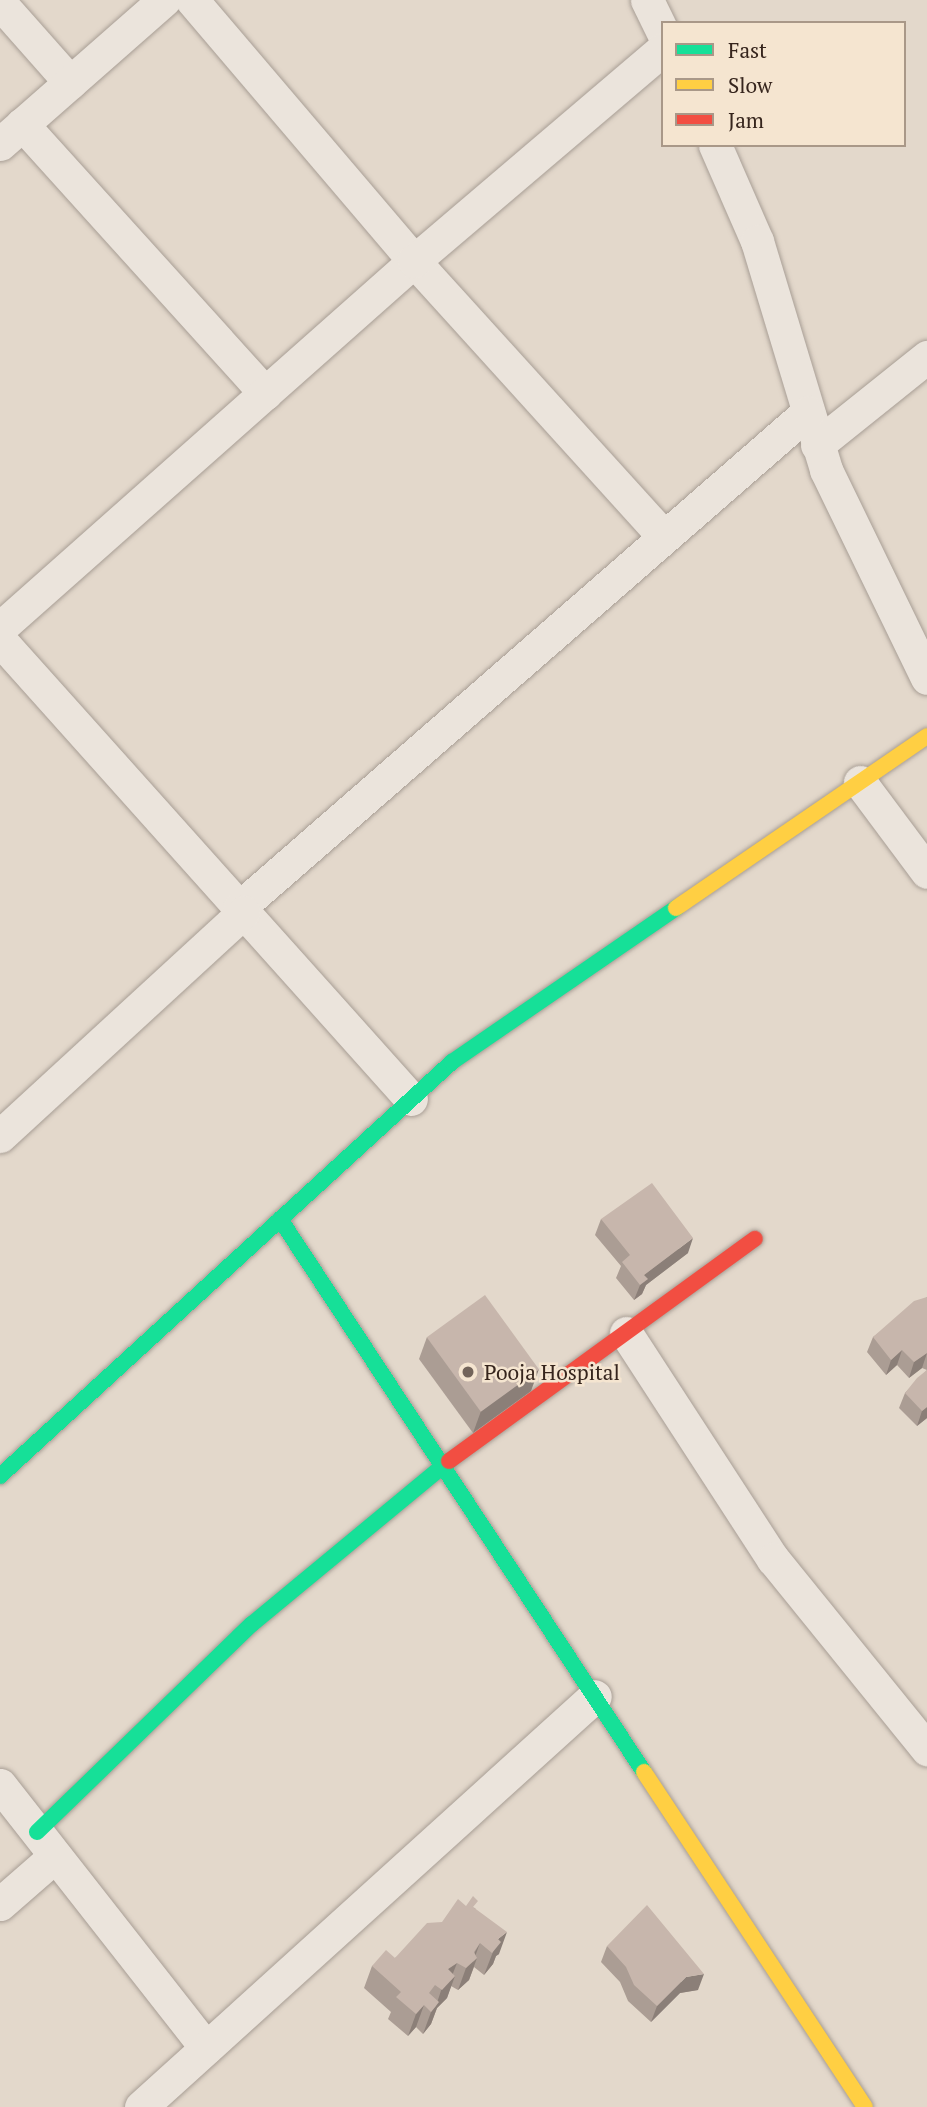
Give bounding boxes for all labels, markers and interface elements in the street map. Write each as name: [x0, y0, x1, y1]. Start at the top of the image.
legend: [661, 21, 906, 147]
text: Fast: [728, 36, 767, 64]
text: Slow: [728, 71, 772, 99]
text: Jam: [728, 106, 764, 134]
place label: Pooja Hospital: [484, 1359, 620, 1385]
marker: Pooja Hospital: [458, 1362, 478, 1382]

